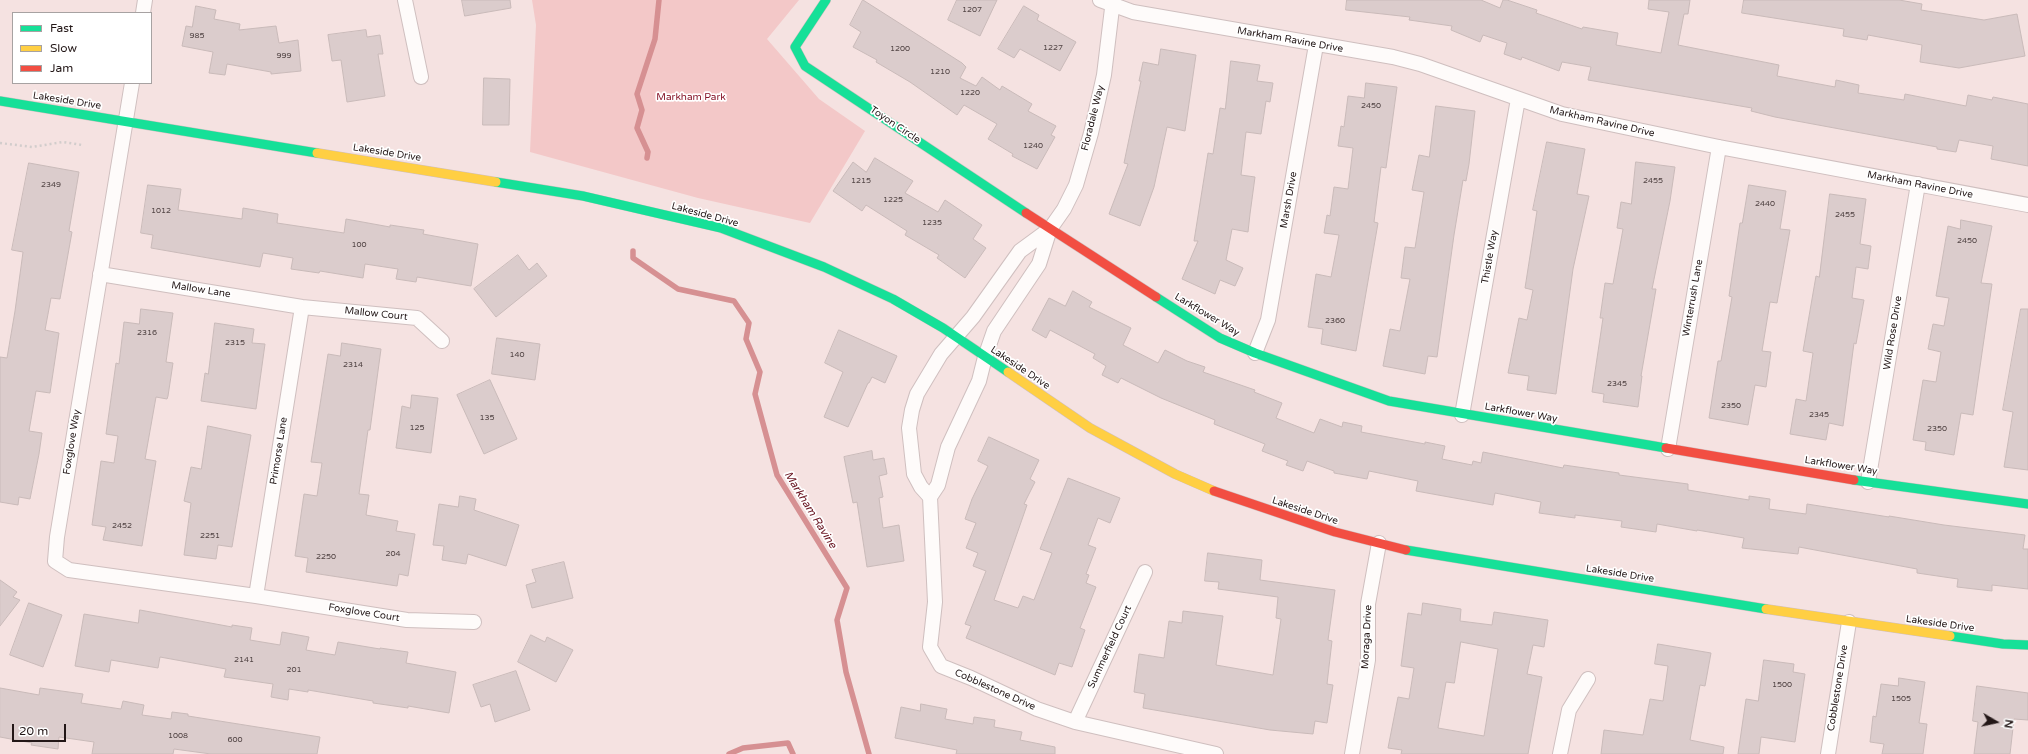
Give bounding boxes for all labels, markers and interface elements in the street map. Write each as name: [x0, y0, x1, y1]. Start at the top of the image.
house number: 1207: [962, 5, 982, 15]
legend: [12, 12, 152, 84]
text: Fast: [50, 21, 73, 35]
street label: Markham Ravine Drive: [1236, 25, 1344, 55]
house number: 985: [189, 31, 205, 41]
text: Slow: [50, 41, 77, 55]
house number: 1227: [1043, 43, 1063, 53]
house number: 1200: [890, 44, 910, 54]
house number: 999: [276, 51, 292, 61]
text: Jam: [50, 61, 73, 75]
house number: 1210: [930, 67, 950, 77]
street label: Floradale Way: [1079, 84, 1107, 152]
house number: 1220: [960, 88, 980, 98]
street label: Lakeside Drive: [32, 90, 102, 112]
park label: Markham Park: [656, 91, 726, 103]
house number: 2450: [1361, 101, 1381, 111]
street label: Toyon Circle: [868, 104, 922, 146]
street label: Markham Ravine Drive: [1548, 104, 1656, 140]
house number: 1240: [1023, 141, 1043, 151]
street label: Lakeside Drive: [352, 142, 422, 164]
street label: Markham Ravine Drive: [1866, 169, 1974, 201]
street label: Marsh Drive: [1278, 171, 1300, 229]
house number: 1215: [851, 176, 871, 186]
house number: 2455: [1643, 176, 1663, 186]
house number: 2349: [41, 180, 61, 190]
house number: 1225: [883, 195, 903, 205]
house number: 2440: [1755, 199, 1775, 209]
street label: Lakeside Drive: [670, 200, 740, 230]
house number: 1012: [151, 206, 171, 216]
house number: 2455: [1835, 210, 1855, 220]
house number: 1235: [922, 218, 942, 228]
street label: Thistle Way: [1479, 229, 1501, 285]
house number: 2450: [1957, 236, 1977, 246]
house number: 100: [351, 240, 367, 250]
street label: Winterrush Lane: [1680, 258, 1706, 338]
street label: Mallow Lane: [170, 279, 232, 301]
street label: Larkflower Way: [1172, 291, 1242, 339]
street label: Wild Rose Drive: [1881, 295, 1905, 371]
street label: Mallow Court: [344, 305, 408, 323]
house number: 2360: [1325, 316, 1345, 326]
house number: 2316: [137, 328, 157, 338]
house number: 2315: [225, 338, 245, 348]
street label: Lakeside Drive: [988, 344, 1052, 392]
house number: 140: [509, 350, 525, 360]
house number: 2314: [343, 360, 363, 370]
house number: 2345: [1607, 379, 1627, 389]
street label: Larkflower Way: [1484, 401, 1558, 425]
house number: 2350: [1721, 401, 1741, 411]
street label: Foxglove Way: [61, 409, 83, 475]
house number: 2345: [1809, 410, 1829, 420]
house number: 135: [479, 413, 495, 423]
street label: Primorse Lane: [268, 416, 290, 486]
house number: 125: [409, 423, 425, 433]
house number: 2350: [1927, 424, 1947, 434]
street label: Larkflower Way: [1804, 454, 1878, 478]
water label: Markham Ravine: [781, 469, 839, 551]
street label: Lakeside Drive: [1270, 495, 1340, 527]
house number: 2452: [112, 521, 132, 531]
house number: 2251: [200, 531, 220, 541]
house number: 204: [385, 549, 401, 559]
house number: 2250: [316, 552, 336, 562]
street label: Lakeside Drive: [1585, 563, 1655, 585]
street label: Foxglove Court: [328, 601, 400, 625]
street label: Summerfield Court: [1086, 604, 1134, 690]
street label: Moraga Drive: [1359, 605, 1375, 669]
street label: Lakeside Drive: [1905, 613, 1975, 635]
street label: Cobblestone Drive: [1825, 644, 1851, 732]
house number: 2141: [234, 655, 254, 665]
house number: 201: [286, 665, 302, 675]
street label: Cobblestone Drive: [953, 667, 1037, 713]
house number: 1500: [1772, 680, 1792, 690]
house number: 1505: [1891, 694, 1911, 704]
north arrow: [1976, 702, 2016, 742]
scale bar: [14, 716, 68, 742]
text: N: [2001, 719, 2015, 729]
text: 20 m: [19, 724, 48, 738]
house number: 1008: [168, 731, 188, 741]
house number: 600: [227, 735, 243, 745]

